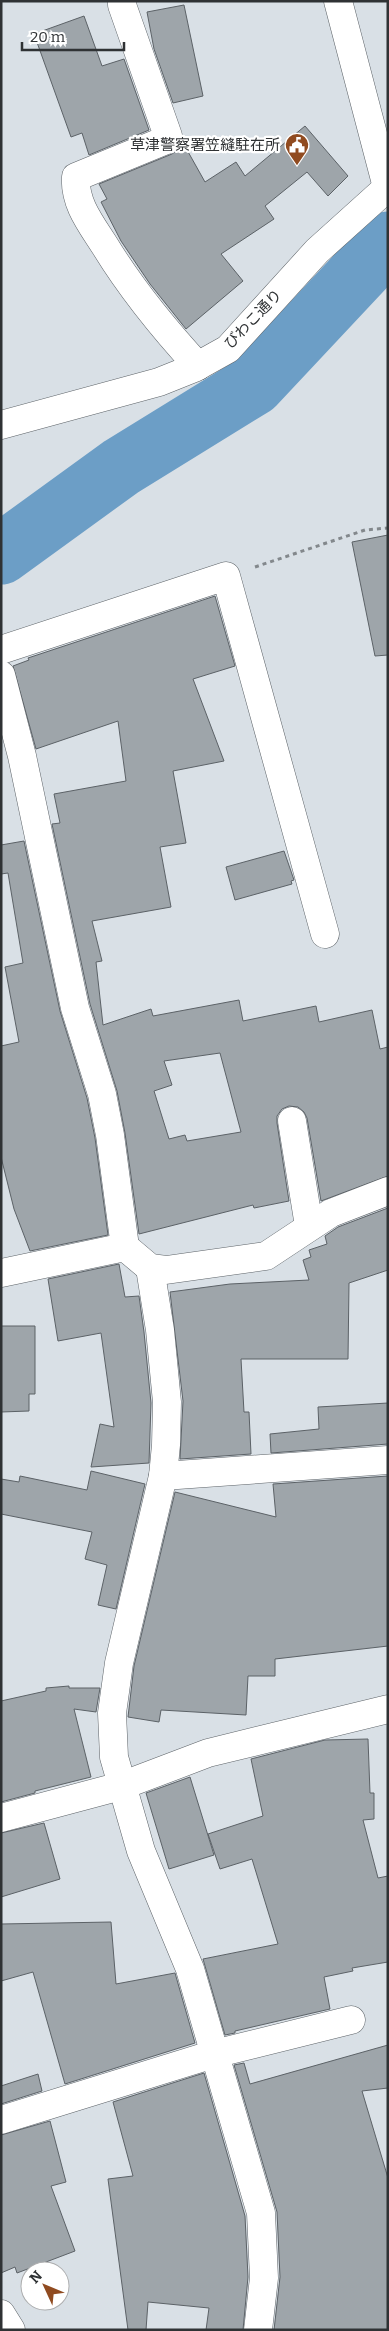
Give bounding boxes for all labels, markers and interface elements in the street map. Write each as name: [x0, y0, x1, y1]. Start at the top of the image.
scale bar: [22, 20, 125, 52]
text: 20 m: [30, 28, 66, 46]
public building icon: 草津警察署笠縫駐在所: [284, 132, 310, 166]
place label: 草津警察署笠縫駐在所: [130, 136, 280, 154]
street label: びわこ通り: [220, 286, 286, 352]
north arrow: [20, 2261, 70, 2311]
text: N: [26, 2267, 46, 2287]

